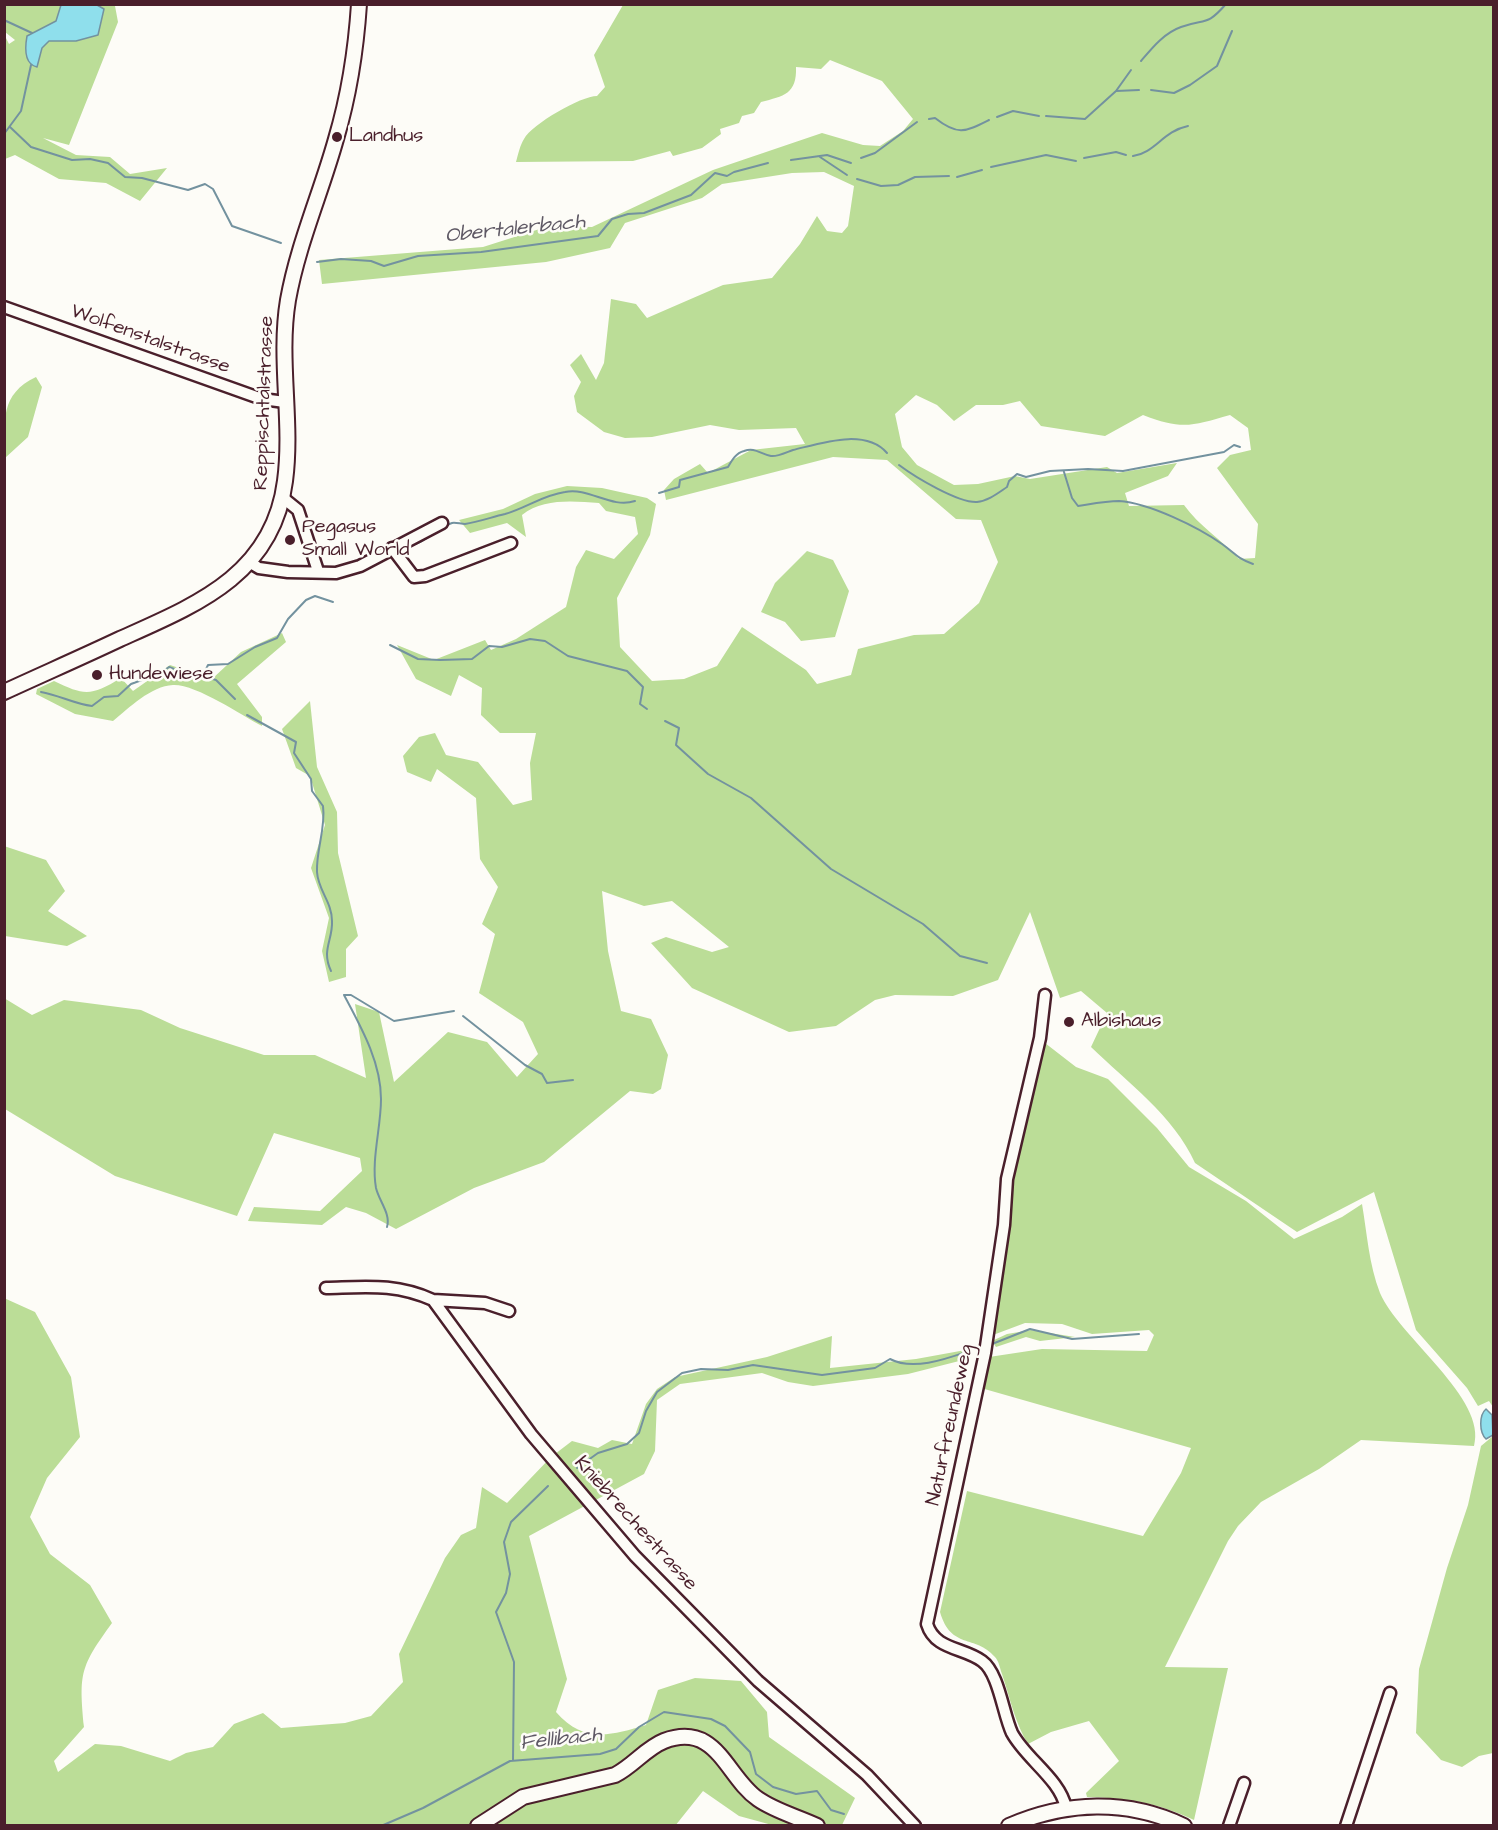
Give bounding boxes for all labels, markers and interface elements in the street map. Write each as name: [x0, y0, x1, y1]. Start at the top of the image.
place label: Landhus: [349, 125, 423, 149]
marker: Landhus: [330, 130, 344, 144]
water label: Obertalerbach: [444, 210, 586, 250]
street label: Wolfenstalstrasse: [67, 300, 233, 380]
street label: Reppischtalstrasse: [250, 315, 280, 491]
place label: Pegasus Small World: [302, 516, 409, 563]
marker: Pegasus Small World: [283, 533, 297, 547]
place label: Hundewiese: [109, 663, 213, 687]
marker: Hundewiese: [90, 668, 104, 682]
place label: Albishaus: [1081, 1010, 1162, 1034]
marker: Albishaus: [1062, 1015, 1076, 1029]
street label: Naturfreundeweg: [922, 1342, 980, 1508]
street label: Kniebrechestrasse: [568, 1452, 702, 1596]
water label: Fellibach: [519, 1723, 603, 1757]

